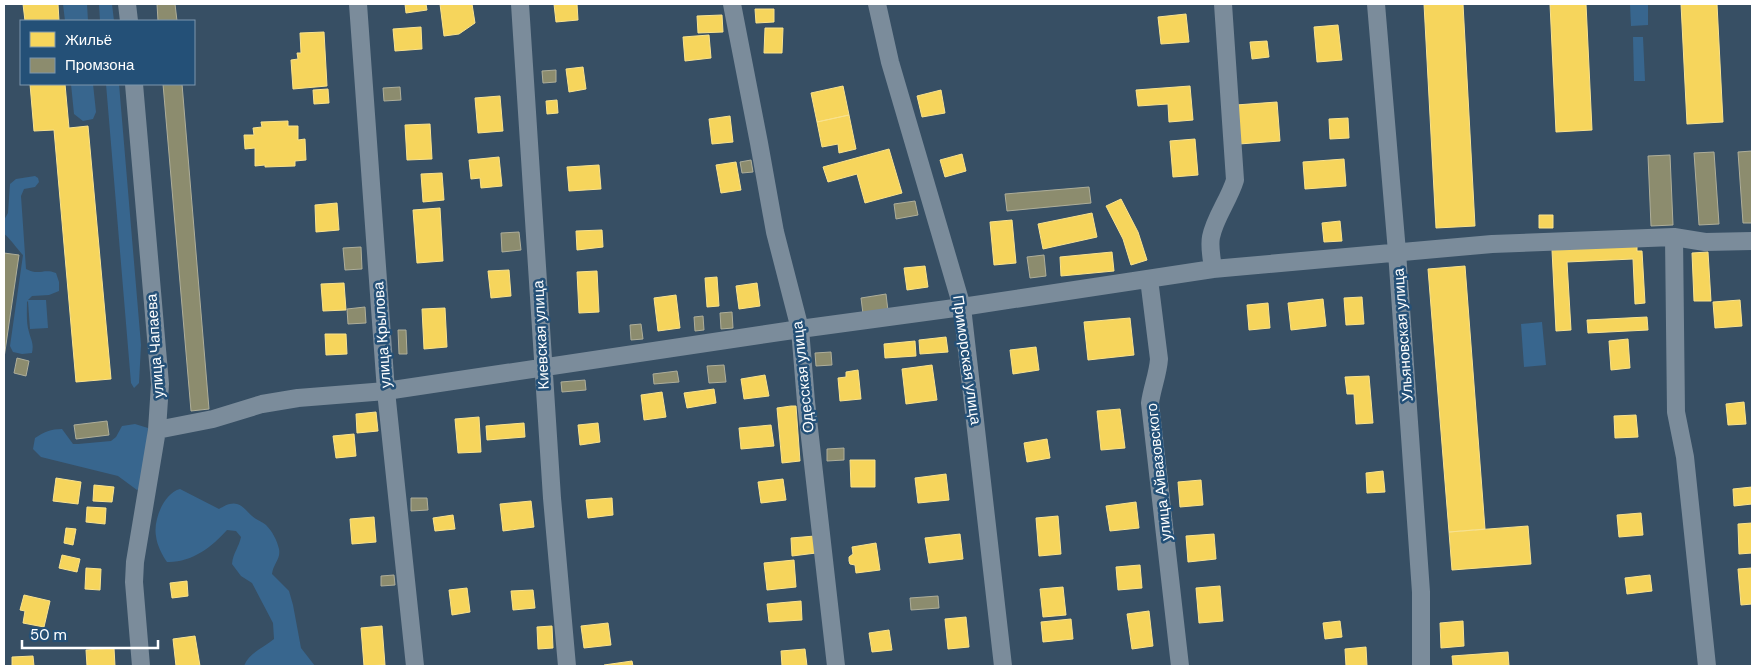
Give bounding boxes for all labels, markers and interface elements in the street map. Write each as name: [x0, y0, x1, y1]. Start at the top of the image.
legend: [20, 20, 195, 85]
text: Жильё: [65, 30, 112, 50]
text: Промзона: [65, 55, 135, 75]
street label: Ульяновская улица: [1388, 267, 1418, 402]
street label: Киевская улица: [528, 279, 554, 390]
street label: улица Крылова: [368, 281, 396, 389]
street label: улица Чапаева: [141, 293, 169, 399]
street label: Приморская улица: [948, 294, 986, 427]
street label: Одесская улица: [787, 320, 819, 434]
street label: улица Айвазовского: [1142, 402, 1176, 542]
scale bar: [22, 618, 159, 650]
text: 50 m: [30, 625, 67, 645]

